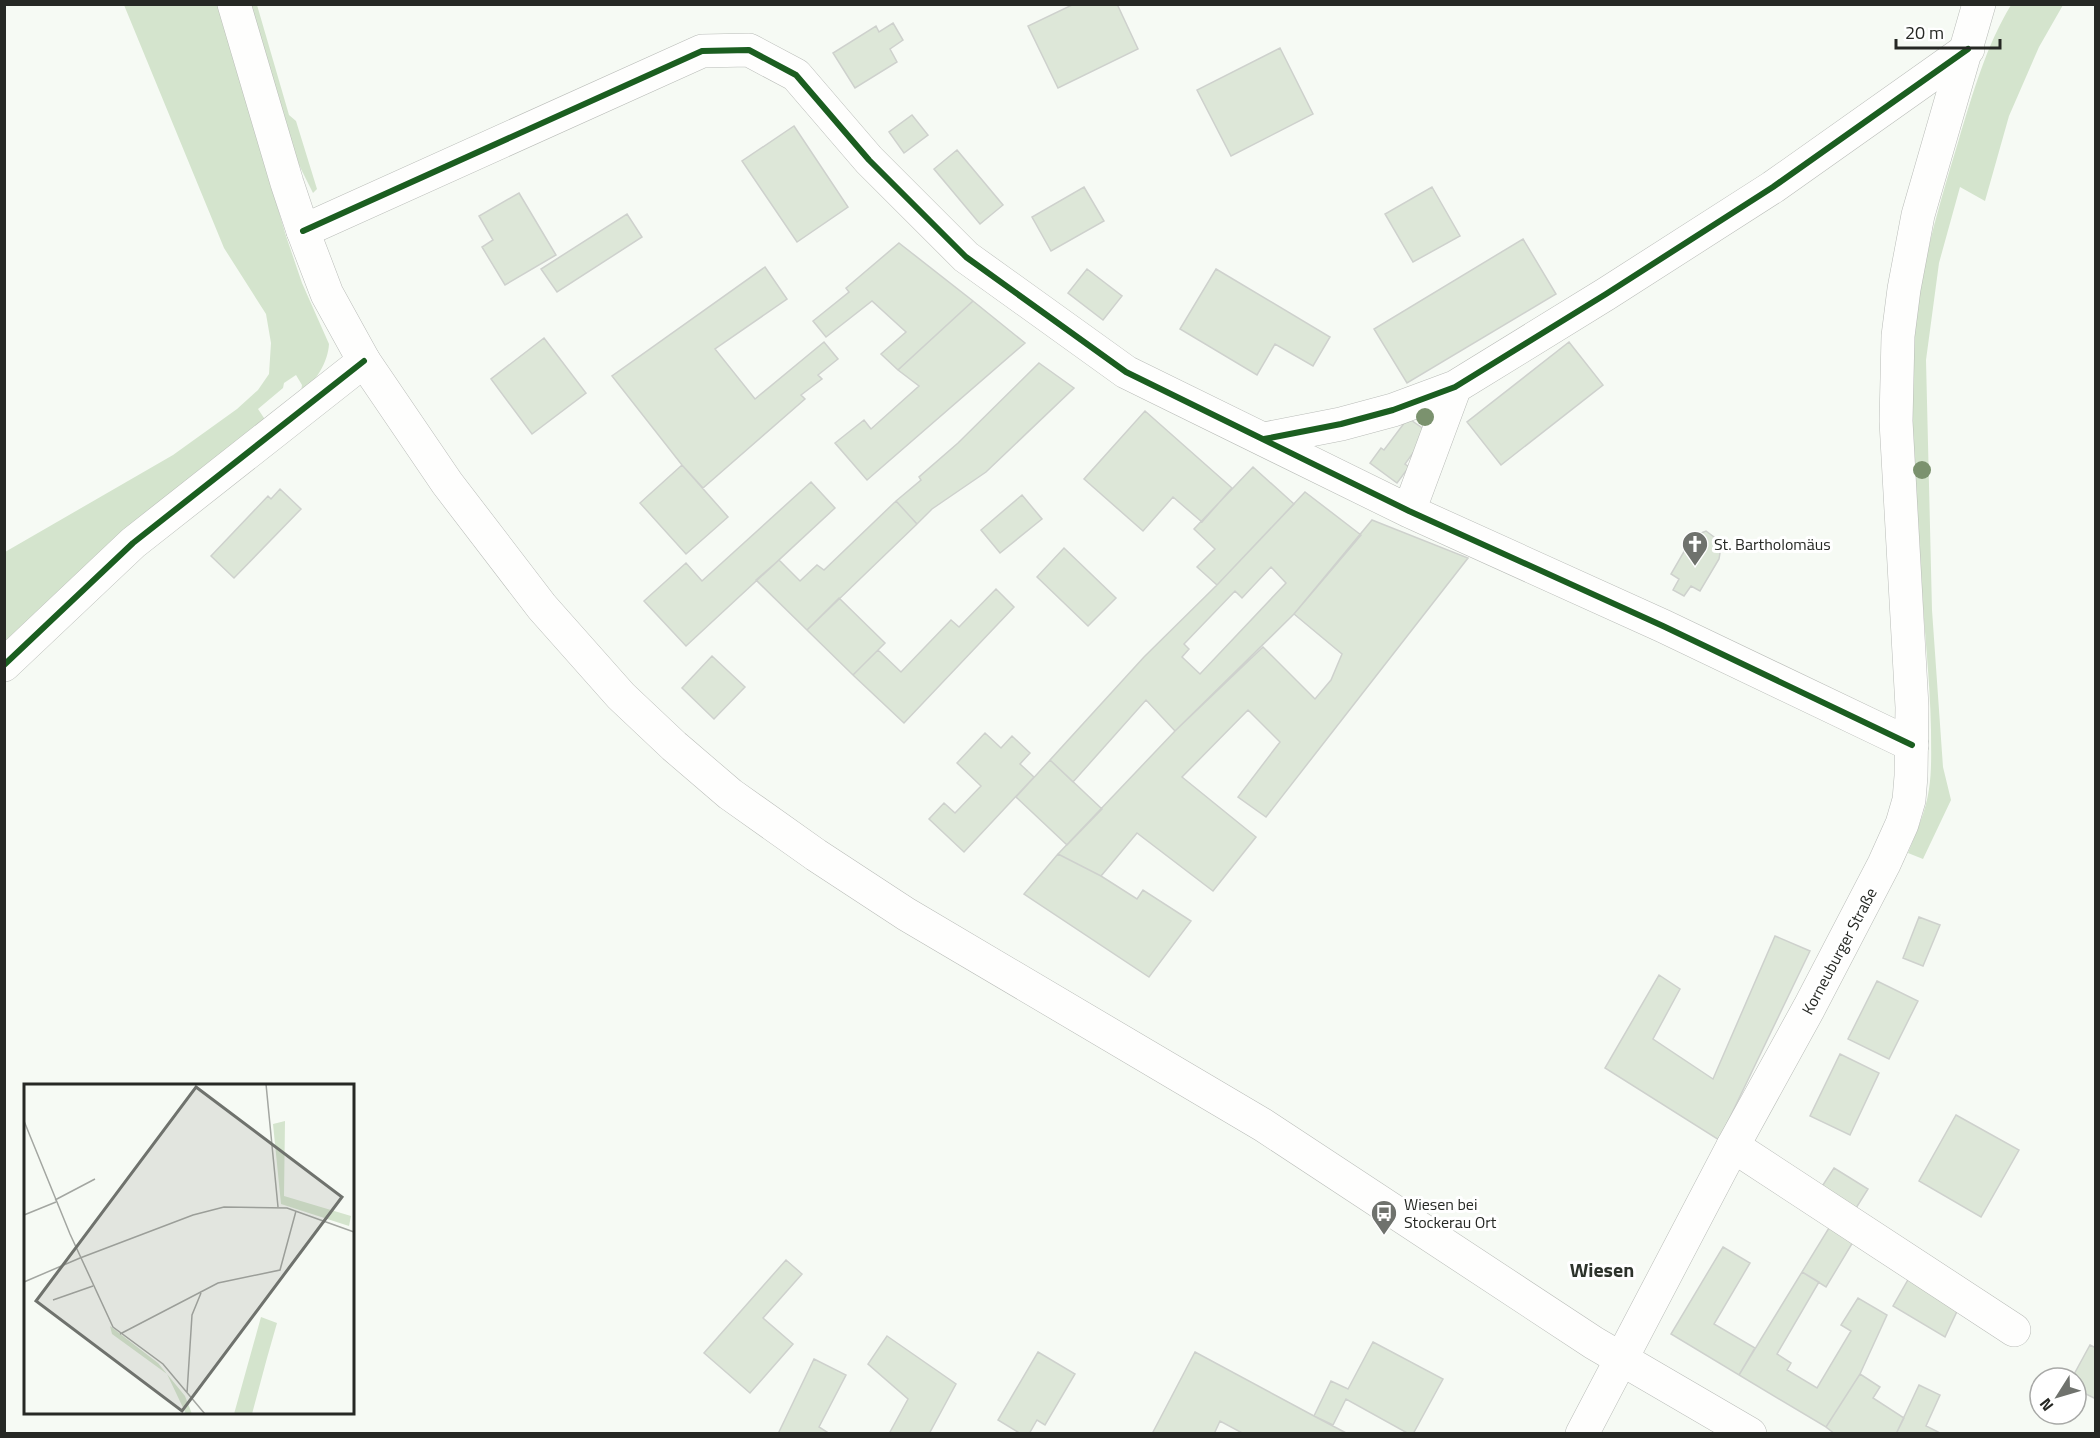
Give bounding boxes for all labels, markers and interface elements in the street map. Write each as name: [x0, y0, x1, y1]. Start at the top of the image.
scale bar: [1896, 12, 2000, 50]
text: 20 m: [1905, 19, 1944, 46]
church icon: St. Bartholomäus: [1680, 529, 1710, 567]
place label: St. Bartholomäus: [1714, 532, 1831, 556]
street label: Korneuburger Straße: [1795, 883, 1883, 1019]
inset map: [24, 1084, 354, 1414]
place label: Wiesen bei Stockerau Ort: [1404, 1192, 1497, 1234]
bus stop icon: Wiesen bei Stockerau Ort: [1369, 1198, 1399, 1236]
district label: Wiesen: [1570, 1254, 1634, 1285]
north arrow: [2028, 1366, 2088, 1426]
text: N: [2033, 1393, 2059, 1417]

